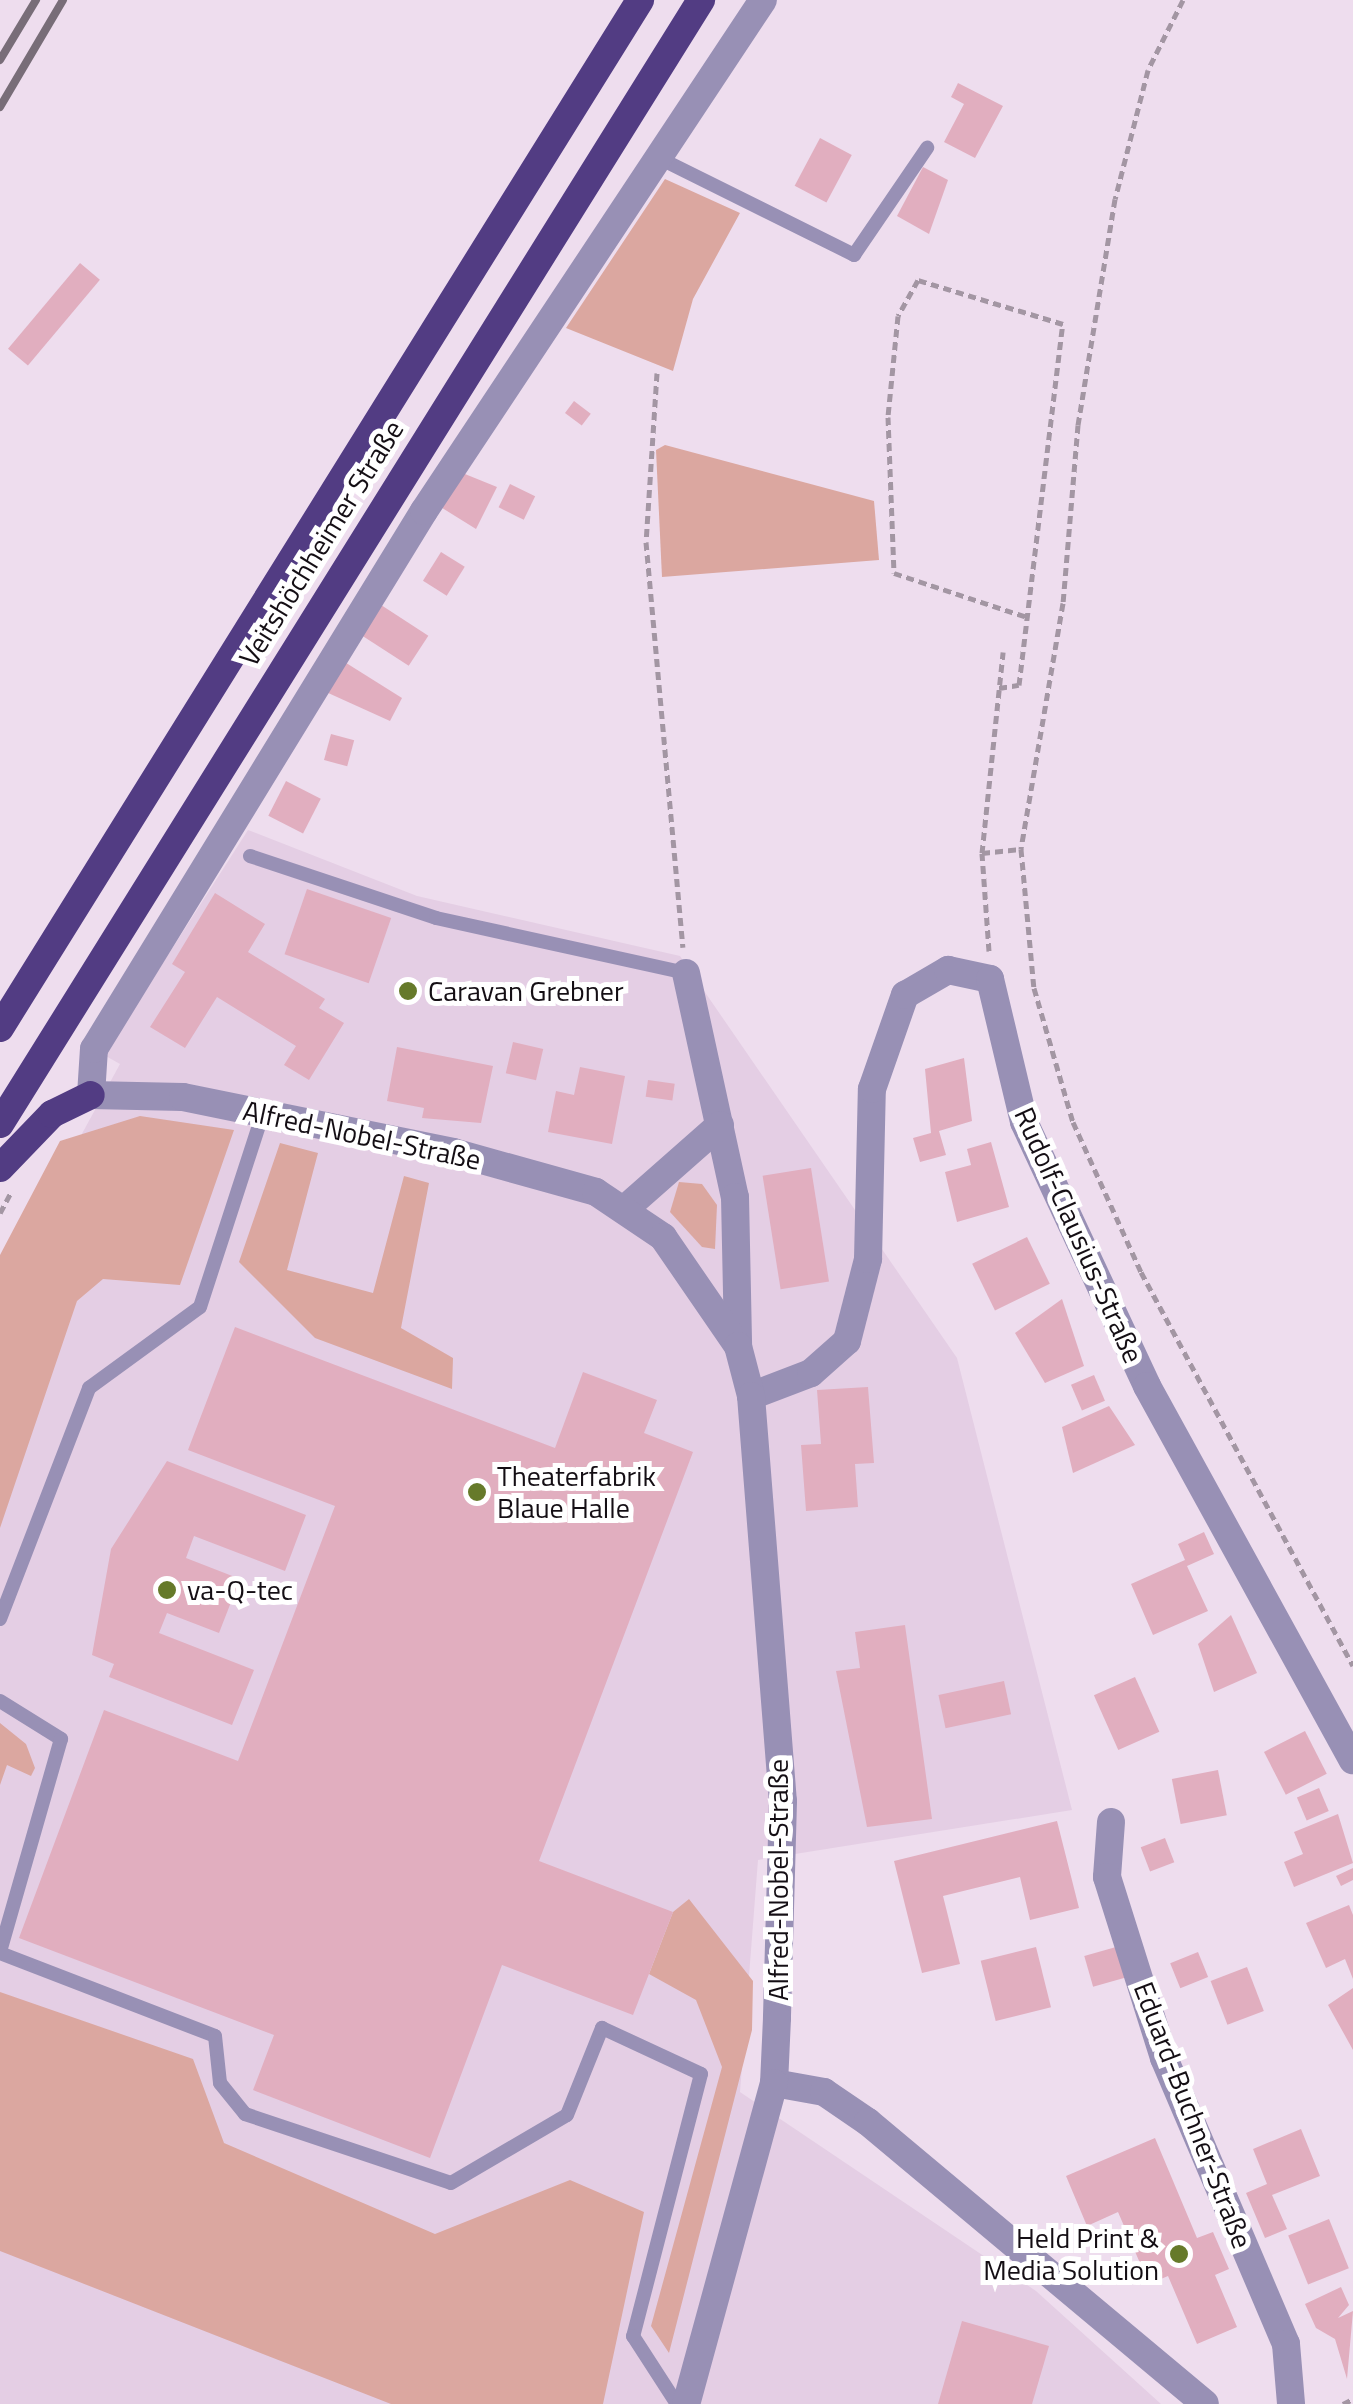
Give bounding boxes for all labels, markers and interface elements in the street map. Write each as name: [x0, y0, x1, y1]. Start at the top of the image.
street label: Veitshöchheimer Straße: [232, 414, 410, 672]
place label: Caravan Grebner: [428, 974, 624, 1008]
marker: Caravan Grebner: [397, 980, 419, 1002]
street label: Alfred-Nobel-Straße: [240, 1093, 484, 1177]
street label: Rudolf-Clausius-Straße: [1008, 1102, 1150, 1368]
place label: Theaterfabrik Blaue Halle: [497, 1459, 656, 1525]
marker: Theaterfabrik Blaue Halle: [466, 1481, 488, 1503]
place label: va-Q-tec: [187, 1573, 293, 1607]
marker: va-Q-tec: [156, 1579, 178, 1601]
street label: Alfred-Nobel-Straße: [761, 1759, 795, 2001]
street label: Eduard-Buchner-Straße: [1127, 1977, 1259, 2253]
place label: Held Print & Media Solution: [983, 2221, 1159, 2287]
marker: Held Print & Media Solution: [1168, 2243, 1190, 2265]

